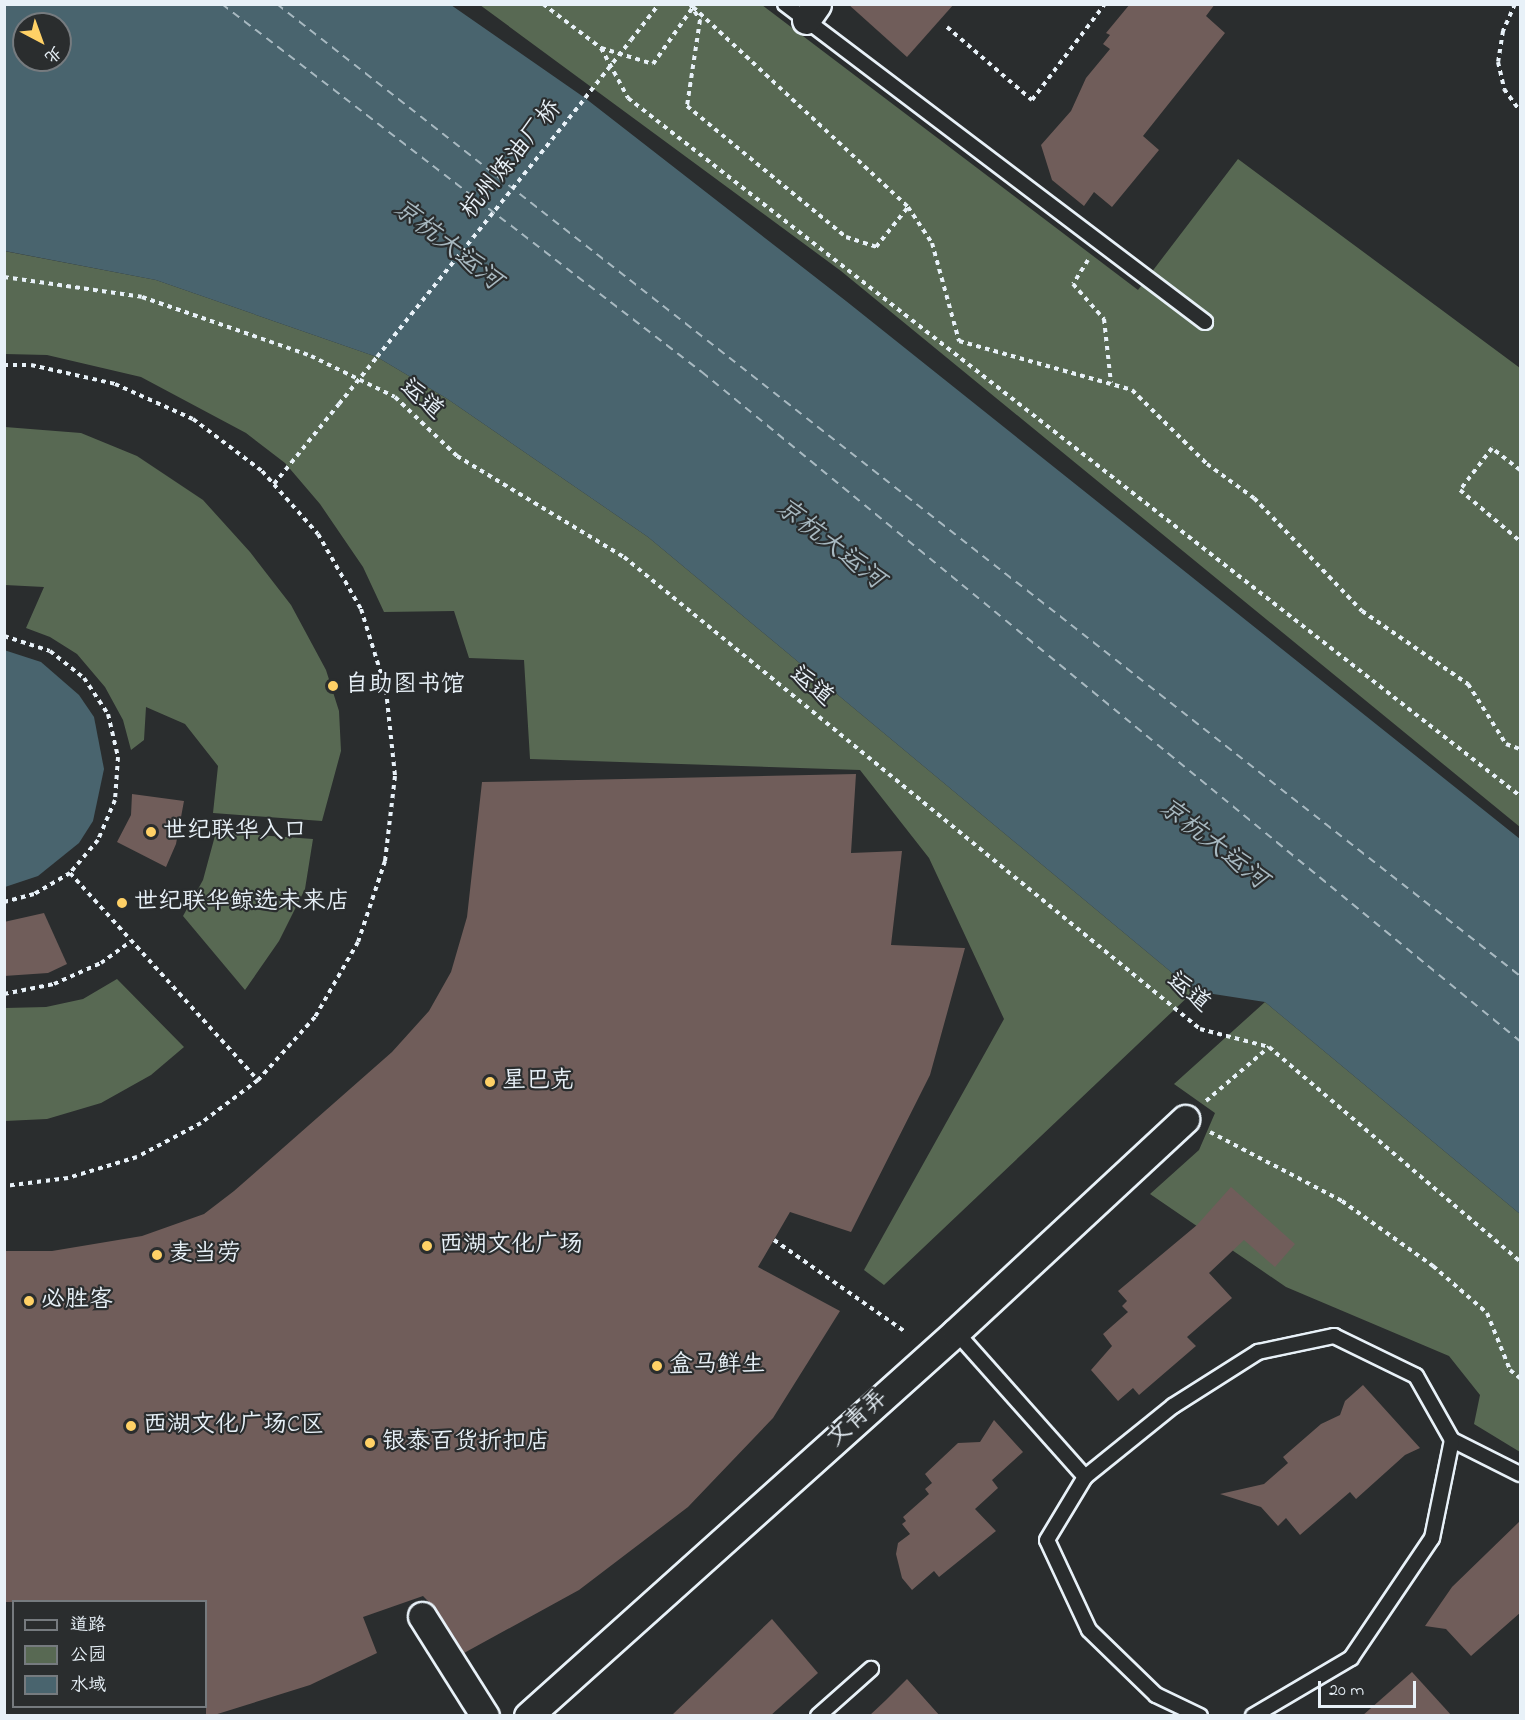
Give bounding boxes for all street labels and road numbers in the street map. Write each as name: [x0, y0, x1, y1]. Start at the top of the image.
street label: 杭州炼油厂桥: [455, 95, 569, 225]
street label: 运道: [393, 374, 449, 426]
street label: 运道: [783, 661, 839, 713]
street label: 运道: [1160, 967, 1216, 1019]
street label: 文青弄: [822, 1384, 894, 1454]

